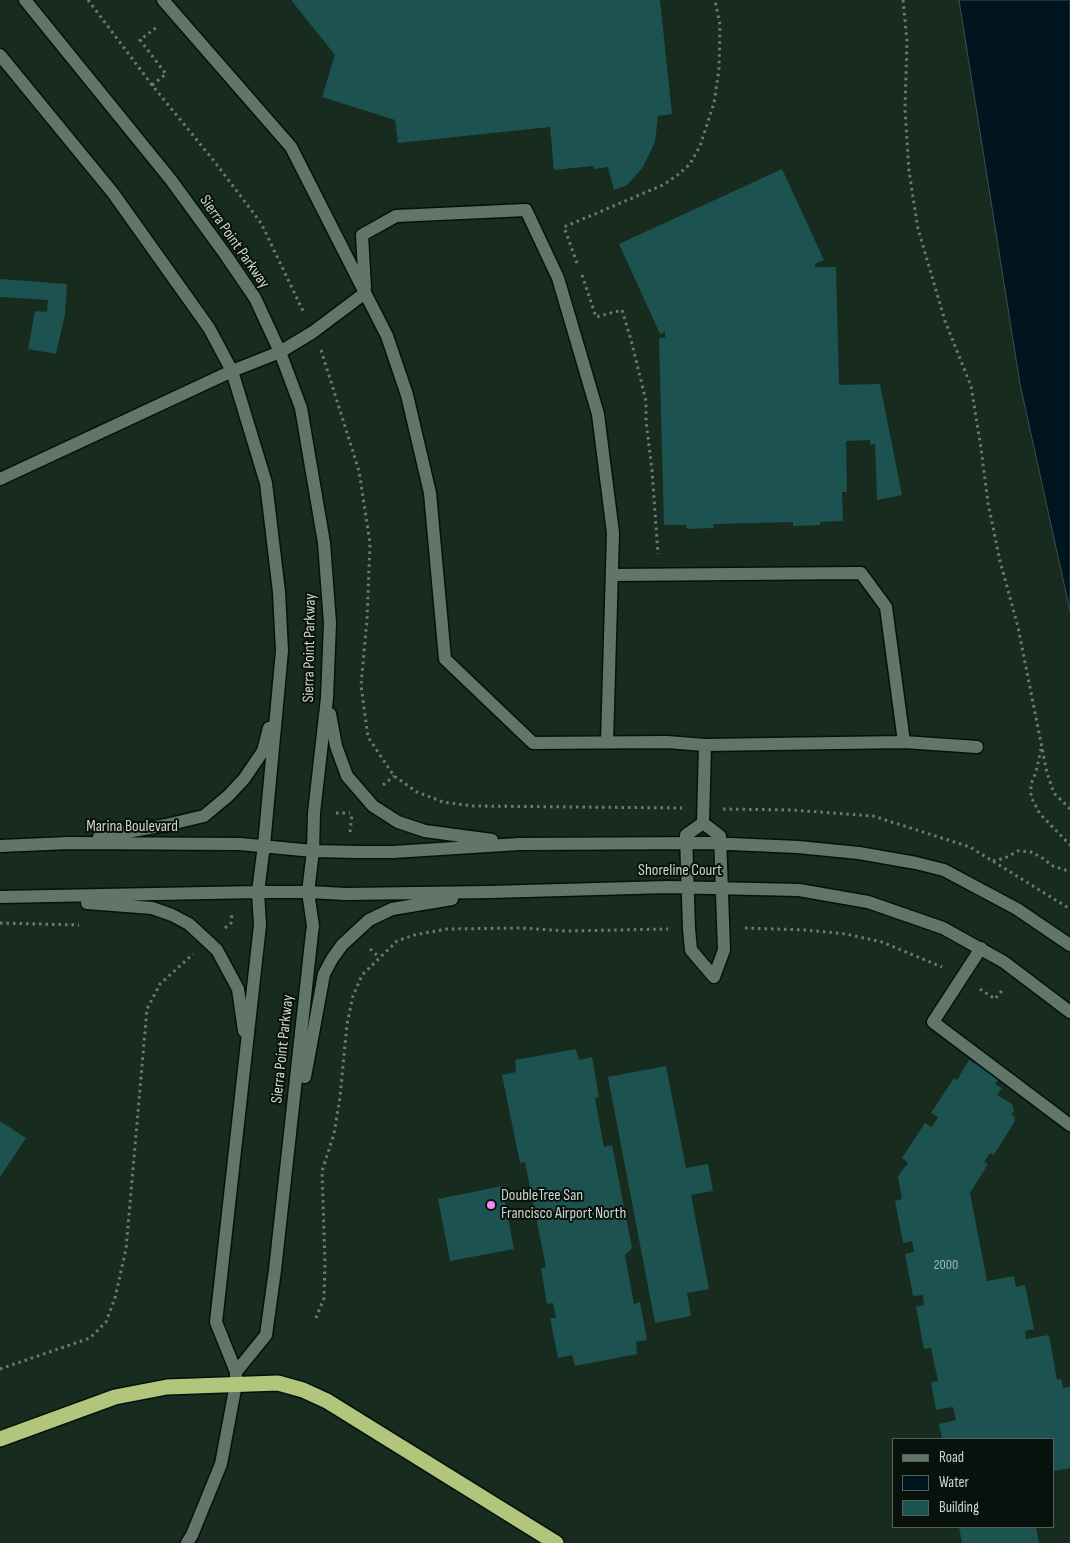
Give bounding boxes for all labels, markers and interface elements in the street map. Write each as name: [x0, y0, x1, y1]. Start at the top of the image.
street label: Sierra Point Parkway: [195, 192, 273, 292]
street label: Sierra Point Parkway: [299, 593, 321, 703]
street label: Marina Boulevard: [86, 817, 178, 837]
street label: Shoreline Court: [638, 861, 722, 881]
street label: Sierra Point Parkway: [268, 994, 298, 1104]
place label: DoubleTree San Francisco Airport North: [501, 1186, 626, 1224]
marker: DoubleTree San Francisco Airport North: [485, 1199, 497, 1211]
house number: 2000: [934, 1257, 958, 1273]
legend: [892, 1438, 1055, 1528]
text: Road: [939, 1448, 964, 1467]
text: Water: [939, 1473, 969, 1492]
text: Building: [939, 1498, 979, 1517]

